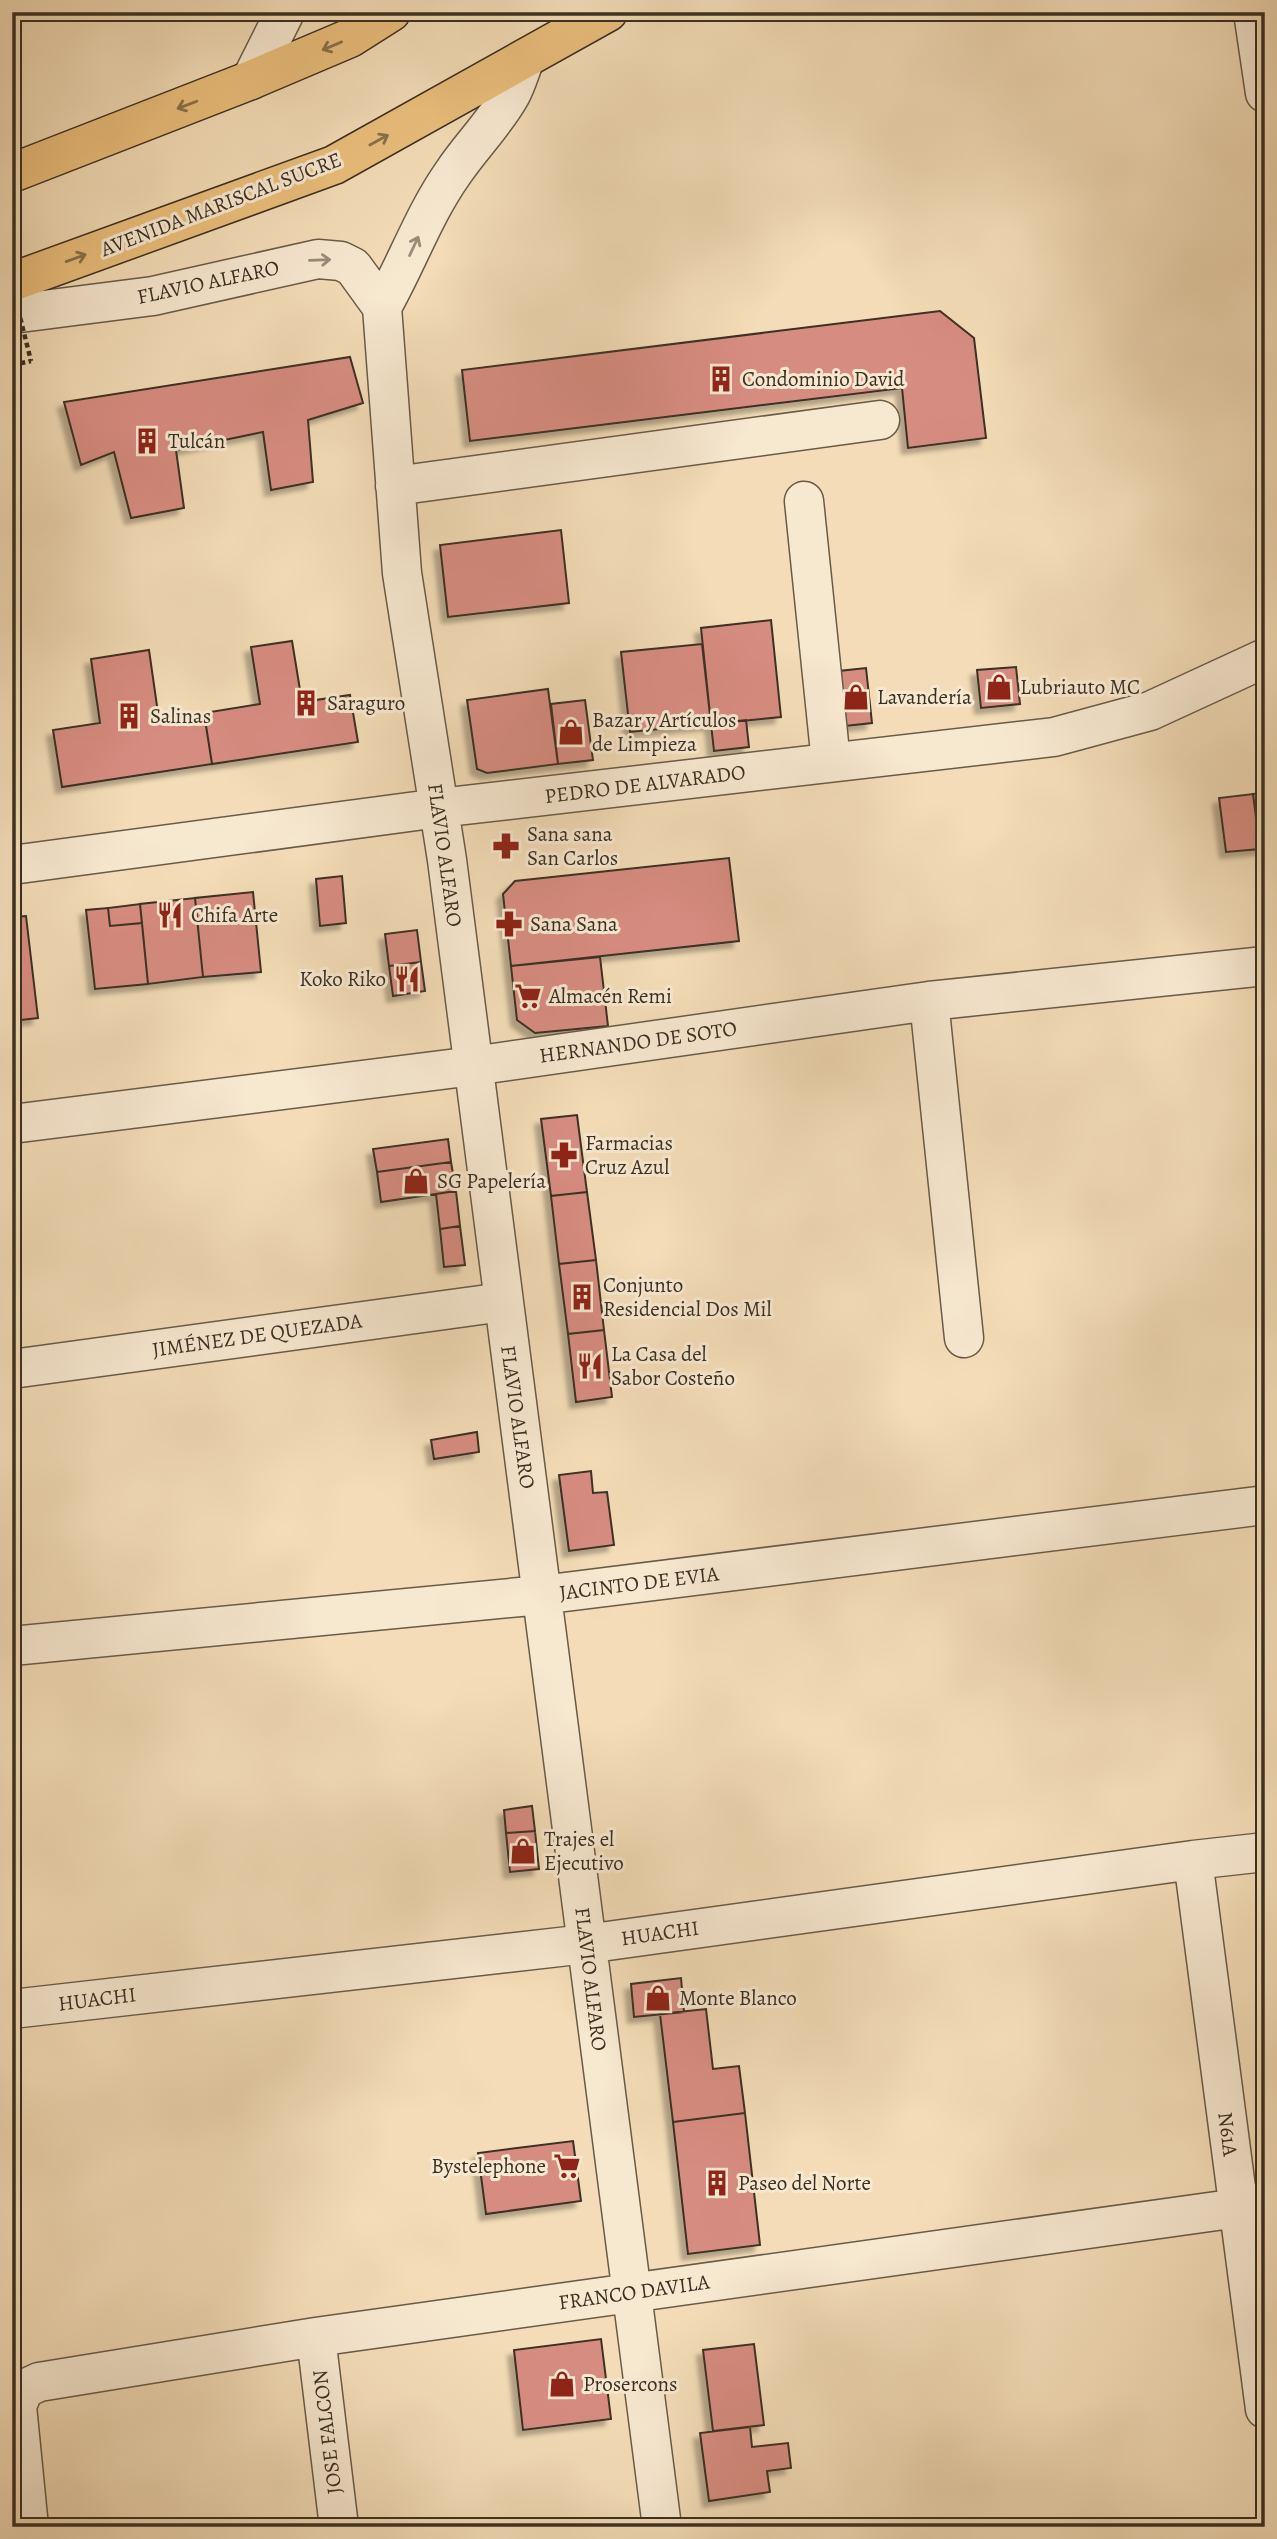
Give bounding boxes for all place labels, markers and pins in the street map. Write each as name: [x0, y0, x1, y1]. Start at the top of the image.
building icon: Condominio David: [706, 364, 736, 394]
place label: Condominio David: [742, 365, 905, 393]
building icon: Tulcán: [132, 426, 162, 456]
place label: Tulcán: [168, 427, 225, 455]
shop icon: Lubriauto MC: [984, 672, 1014, 702]
place label: Lubriauto MC: [1020, 673, 1140, 701]
shop icon: Lavandería: [841, 682, 871, 712]
place label: Lavandería: [877, 683, 972, 711]
building icon: Saraguro: [291, 688, 321, 718]
place label: Saraguro: [327, 689, 405, 717]
building icon: Salinas: [114, 701, 144, 731]
place label: Salinas: [150, 702, 211, 730]
place label: Bazar y Artículos de Limpieza: [592, 706, 737, 758]
shop icon: Bazar y Artículos de Limpieza: [556, 717, 586, 747]
place label: Sana sana San Carlos: [527, 820, 618, 872]
pharmacy icon: Sana sana San Carlos: [491, 831, 521, 861]
restaurant icon: Chifa Arte: [155, 900, 185, 930]
place label: Chifa Arte: [191, 901, 278, 929]
pharmacy icon: Sana Sana: [494, 909, 524, 939]
place label: Sana Sana: [530, 910, 618, 938]
restaurant icon: Koko Riko: [392, 964, 422, 994]
place label: Koko Riko: [299, 965, 386, 993]
supermarket icon: Almacén Remi: [513, 981, 543, 1011]
place label: Almacén Remi: [548, 982, 672, 1010]
place label: Farmacias Cruz Azul: [585, 1129, 673, 1181]
pharmacy icon: Farmacias Cruz Azul: [549, 1140, 579, 1170]
shop icon: SG Papelería: [401, 1166, 431, 1196]
place label: SG Papelería: [437, 1167, 546, 1195]
place label: Conjunto Residencial Dos Mil: [603, 1271, 772, 1323]
building icon: Conjunto Residencial Dos Mil: [567, 1282, 597, 1312]
place label: La Casa del Sabor Costeño: [611, 1340, 735, 1392]
restaurant icon: La Casa del Sabor Costeño: [575, 1351, 605, 1381]
place label: Trajes el Ejecutivo: [544, 1825, 624, 1877]
shop icon: Trajes el Ejecutivo: [508, 1836, 538, 1866]
shop icon: Monte Blanco: [643, 1983, 673, 2013]
place label: Monte Blanco: [679, 1984, 797, 2012]
supermarket icon: Bystelephone: [552, 2151, 582, 2181]
place label: Bystelephone: [431, 2152, 546, 2180]
building icon: Paseo del Norte: [702, 2168, 732, 2198]
place label: Paseo del Norte: [738, 2169, 871, 2197]
shop icon: Prosercons: [547, 2369, 577, 2399]
place label: Prosercons: [583, 2370, 677, 2398]

